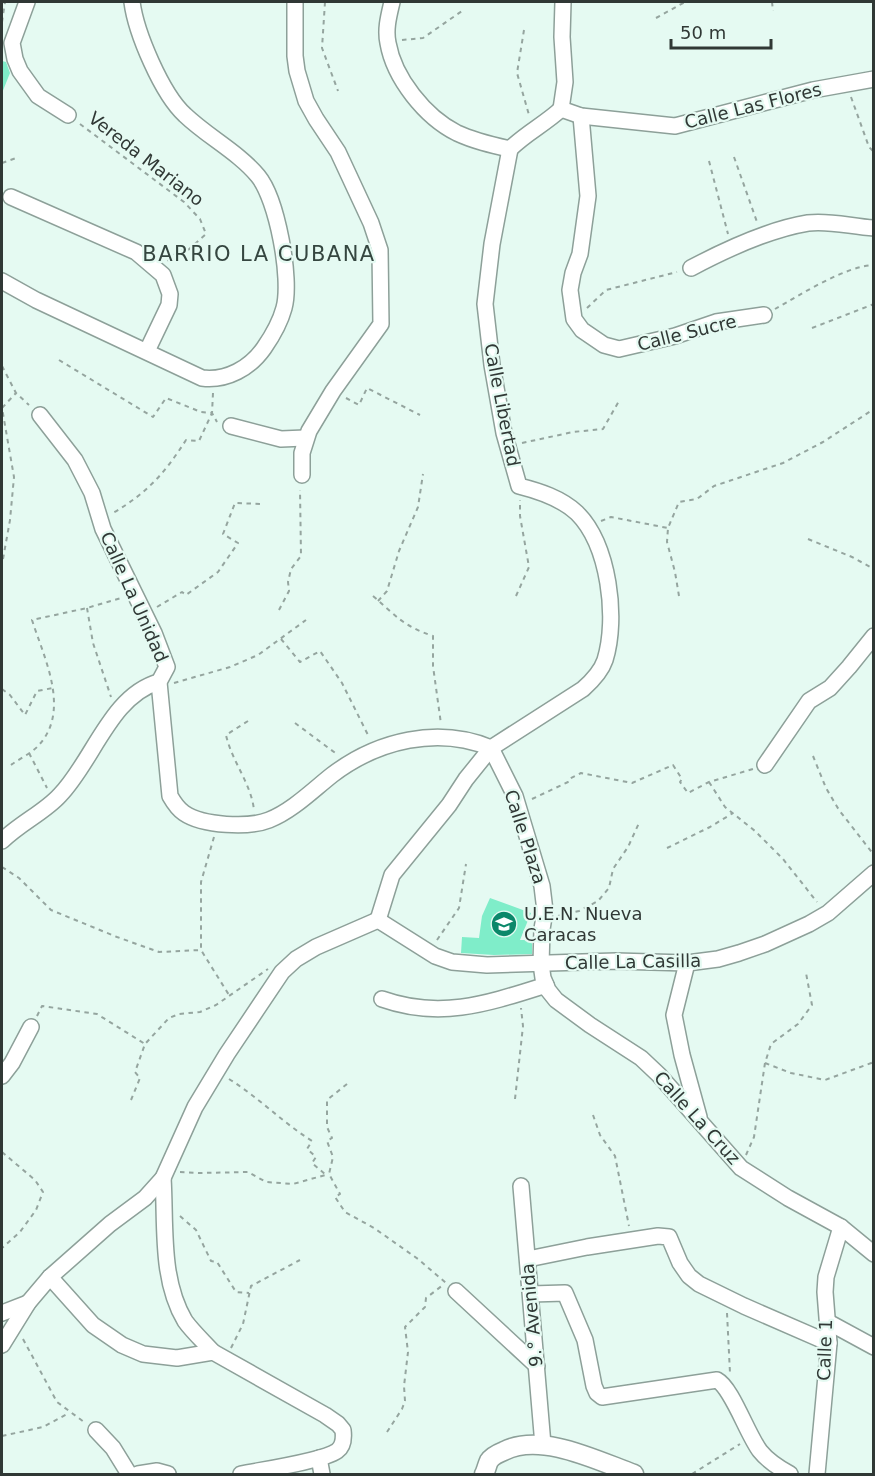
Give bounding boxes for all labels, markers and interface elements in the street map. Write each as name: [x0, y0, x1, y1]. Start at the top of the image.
scale bar: [671, 12, 772, 50]
text: 50 m: [680, 22, 726, 43]
street label: Calle Las Flores: [682, 78, 824, 133]
street label: Vereda Mariano: [84, 107, 208, 210]
district label: BARRIO LA CUBANA: [142, 242, 376, 266]
street label: Calle Sucre: [635, 310, 739, 355]
street label: Calle Libertad: [480, 342, 525, 468]
street label: Calle La Unidad: [96, 528, 173, 665]
street label: Calle Plaza: [500, 787, 551, 887]
place label: U.E.N. Nueva Caracas: [524, 903, 643, 945]
school or university icon: U.E.N. Nueva Caracas: [489, 909, 519, 939]
street label: Calle La Casilla: [565, 950, 701, 973]
street label: Calle La Cruz: [650, 1067, 745, 1169]
street label: 9.° Avenida: [517, 1262, 546, 1368]
street label: Calle 1: [813, 1319, 836, 1381]

